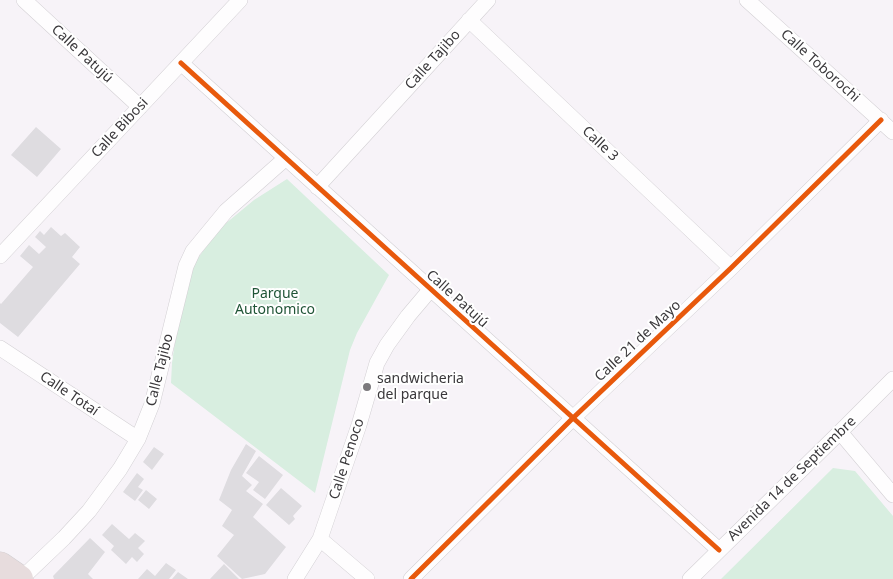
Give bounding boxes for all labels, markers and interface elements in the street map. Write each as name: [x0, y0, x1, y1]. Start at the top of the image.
street label: Calle Patujú: [48, 21, 116, 87]
street label: Calle Toborochi: [777, 26, 863, 106]
street label: Calle Tajibo: [402, 27, 464, 93]
street label: Calle Bibosi: [88, 95, 152, 161]
street label: Calle 3: [578, 123, 622, 165]
street label: Calle Patujú: [422, 267, 492, 331]
park label: Parque Autonomico: [235, 286, 315, 318]
street label: Calle 21 de Mayo: [592, 297, 684, 385]
street label: Calle Tajibo: [143, 332, 177, 408]
street label: Calle Totaí: [36, 368, 102, 420]
place label: sandwicheria del parque: [377, 371, 464, 404]
marker: sandwicheria del parque: [361, 381, 373, 393]
street label: Avenida 14 de Septiembre: [724, 413, 860, 545]
street label: Calle Penoco: [326, 416, 368, 502]

